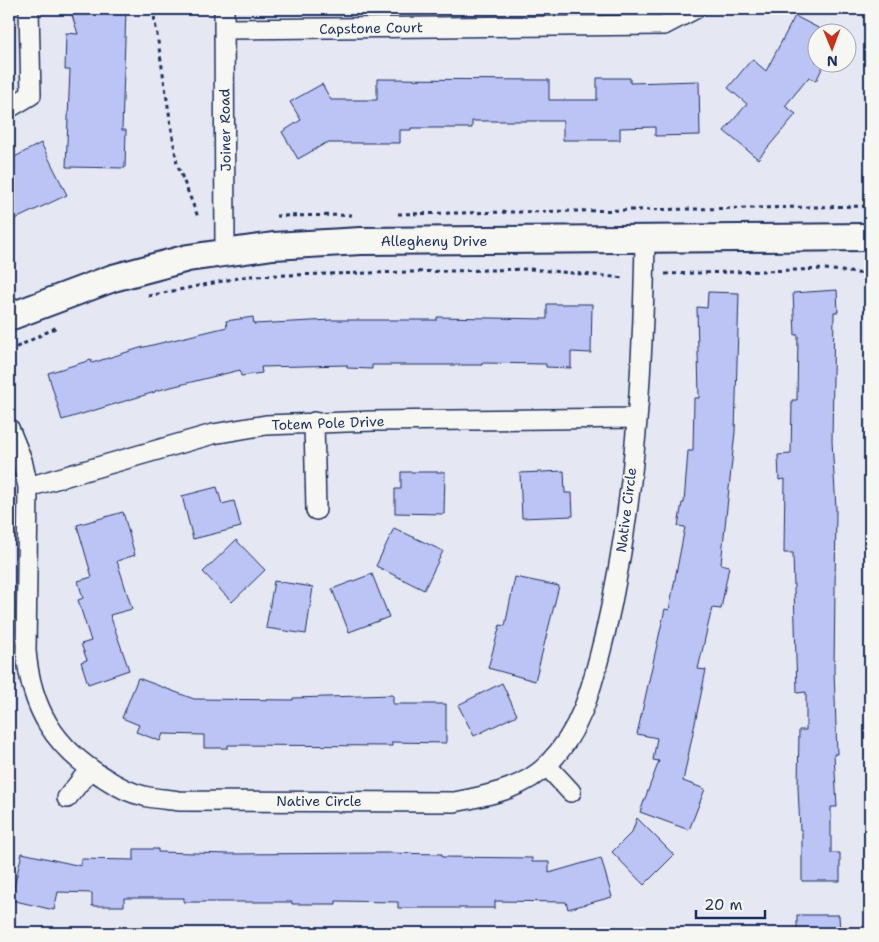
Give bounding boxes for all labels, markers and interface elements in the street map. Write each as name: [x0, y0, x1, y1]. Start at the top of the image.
street label: Capstone Court: [319, 18, 423, 38]
north arrow: [806, 22, 856, 72]
text: N: [827, 52, 838, 70]
street label: Joiner Road: [215, 88, 235, 172]
street label: Allegheny Drive: [381, 232, 487, 250]
street label: Totem Pole Drive: [271, 412, 385, 434]
street label: Native Circle: [612, 466, 640, 554]
street label: Native Circle: [276, 792, 362, 810]
scale bar: [696, 887, 765, 919]
text: 20 m: [704, 895, 743, 915]

